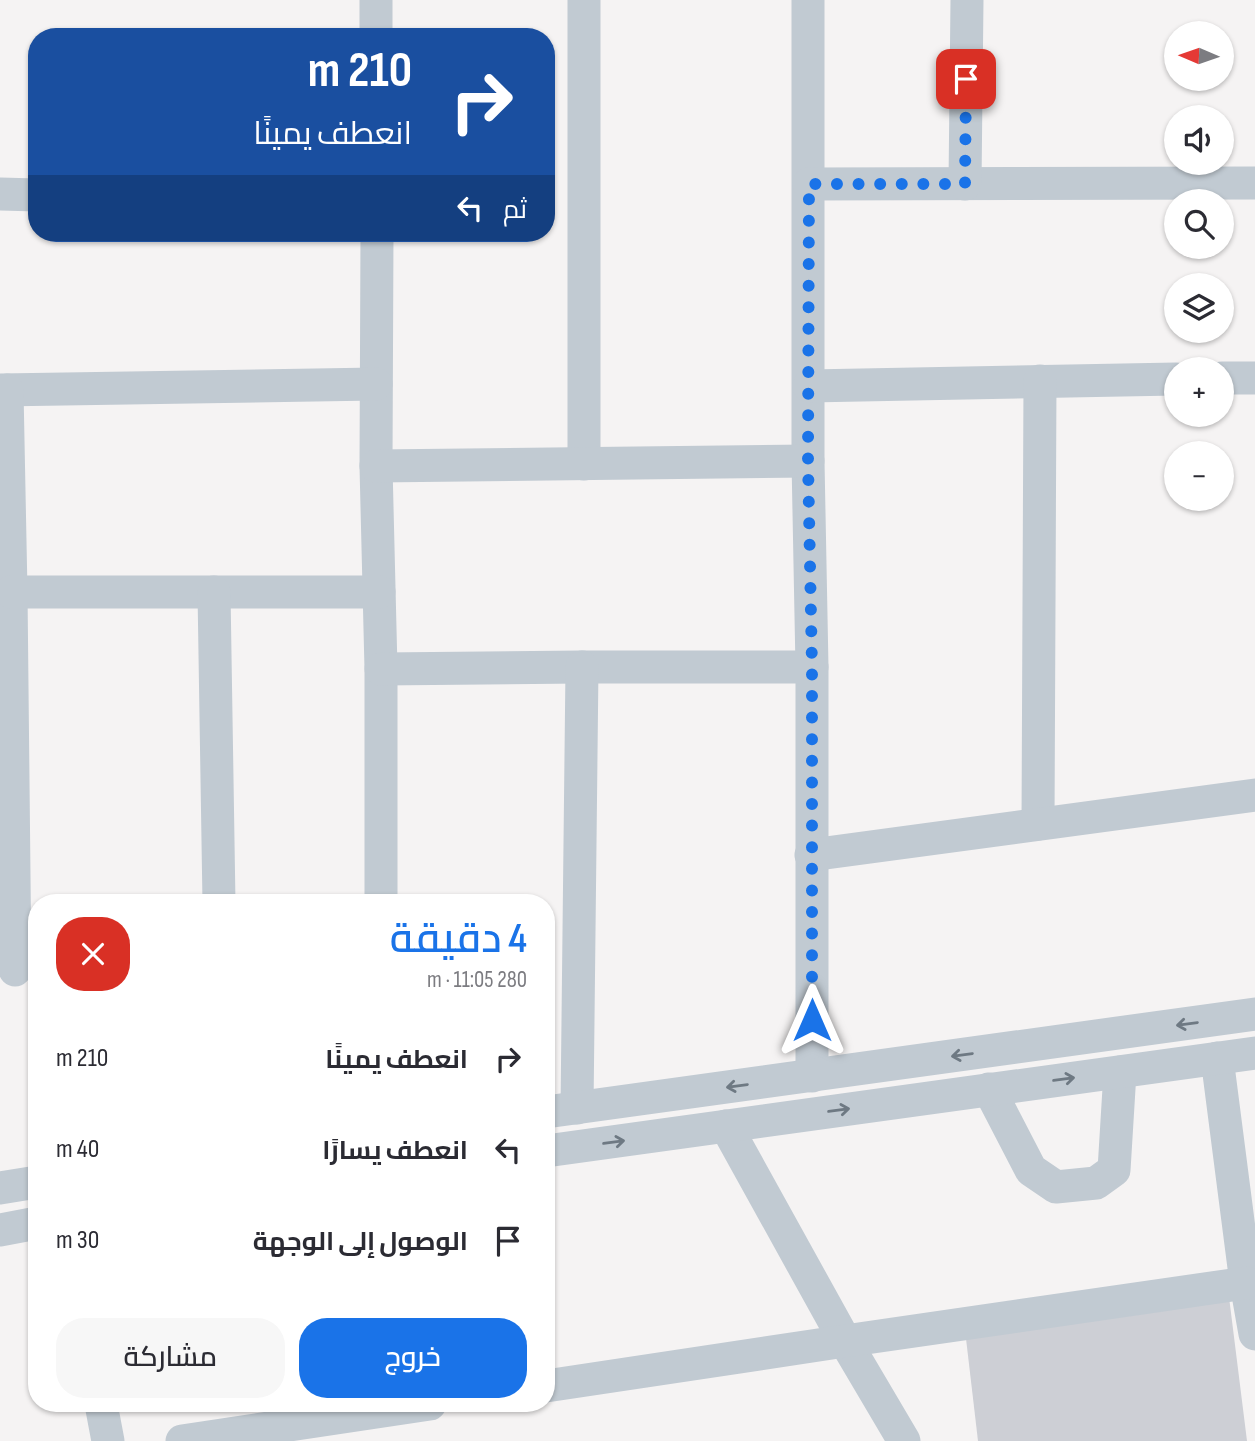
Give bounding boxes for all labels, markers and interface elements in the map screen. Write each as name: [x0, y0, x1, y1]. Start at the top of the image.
north arrow: [1164, 21, 1234, 91]
map controls: [1164, 21, 1234, 511]
text: 210 m: [308, 42, 412, 101]
pin: [936, 49, 996, 109]
icon: right: [436, 56, 527, 147]
icon: arrive: [947, 60, 985, 98]
button: sound: [1164, 105, 1234, 175]
text: انعطف يمينًا: [253, 115, 412, 154]
icon: left: [451, 189, 489, 227]
button: search: [1164, 189, 1234, 259]
text: ثم: [503, 195, 527, 226]
button: layers: [1164, 273, 1234, 343]
button: +: [1164, 357, 1234, 427]
button: −: [1164, 441, 1234, 511]
text: 4 دقيقة: [390, 914, 527, 965]
button: close: [56, 917, 130, 991]
text: 280 m · 11:05: [427, 966, 527, 994]
position arrow: [775, 983, 849, 1057]
one-way arrow: [1177, 1018, 1199, 1031]
icon: right: [489, 1040, 527, 1078]
text: 210 m: [56, 1043, 108, 1074]
text: انعطف يمينًا: [325, 1045, 468, 1076]
one-way arrow: [951, 1049, 974, 1062]
one-way arrow: [1052, 1073, 1075, 1086]
one-way arrow: [726, 1080, 749, 1093]
one-way arrow: [827, 1104, 850, 1117]
icon: left: [489, 1131, 527, 1169]
text: 40 m: [56, 1134, 99, 1165]
one-way arrow: [602, 1135, 624, 1148]
text: انعطف يسارًا: [322, 1136, 468, 1167]
icon: arrive: [489, 1222, 527, 1260]
text: 30 m: [56, 1225, 99, 1256]
text: الوصول إلى الوجهة: [253, 1227, 468, 1258]
button: مشاركة: [56, 1318, 285, 1398]
button: خروج: [299, 1318, 527, 1398]

